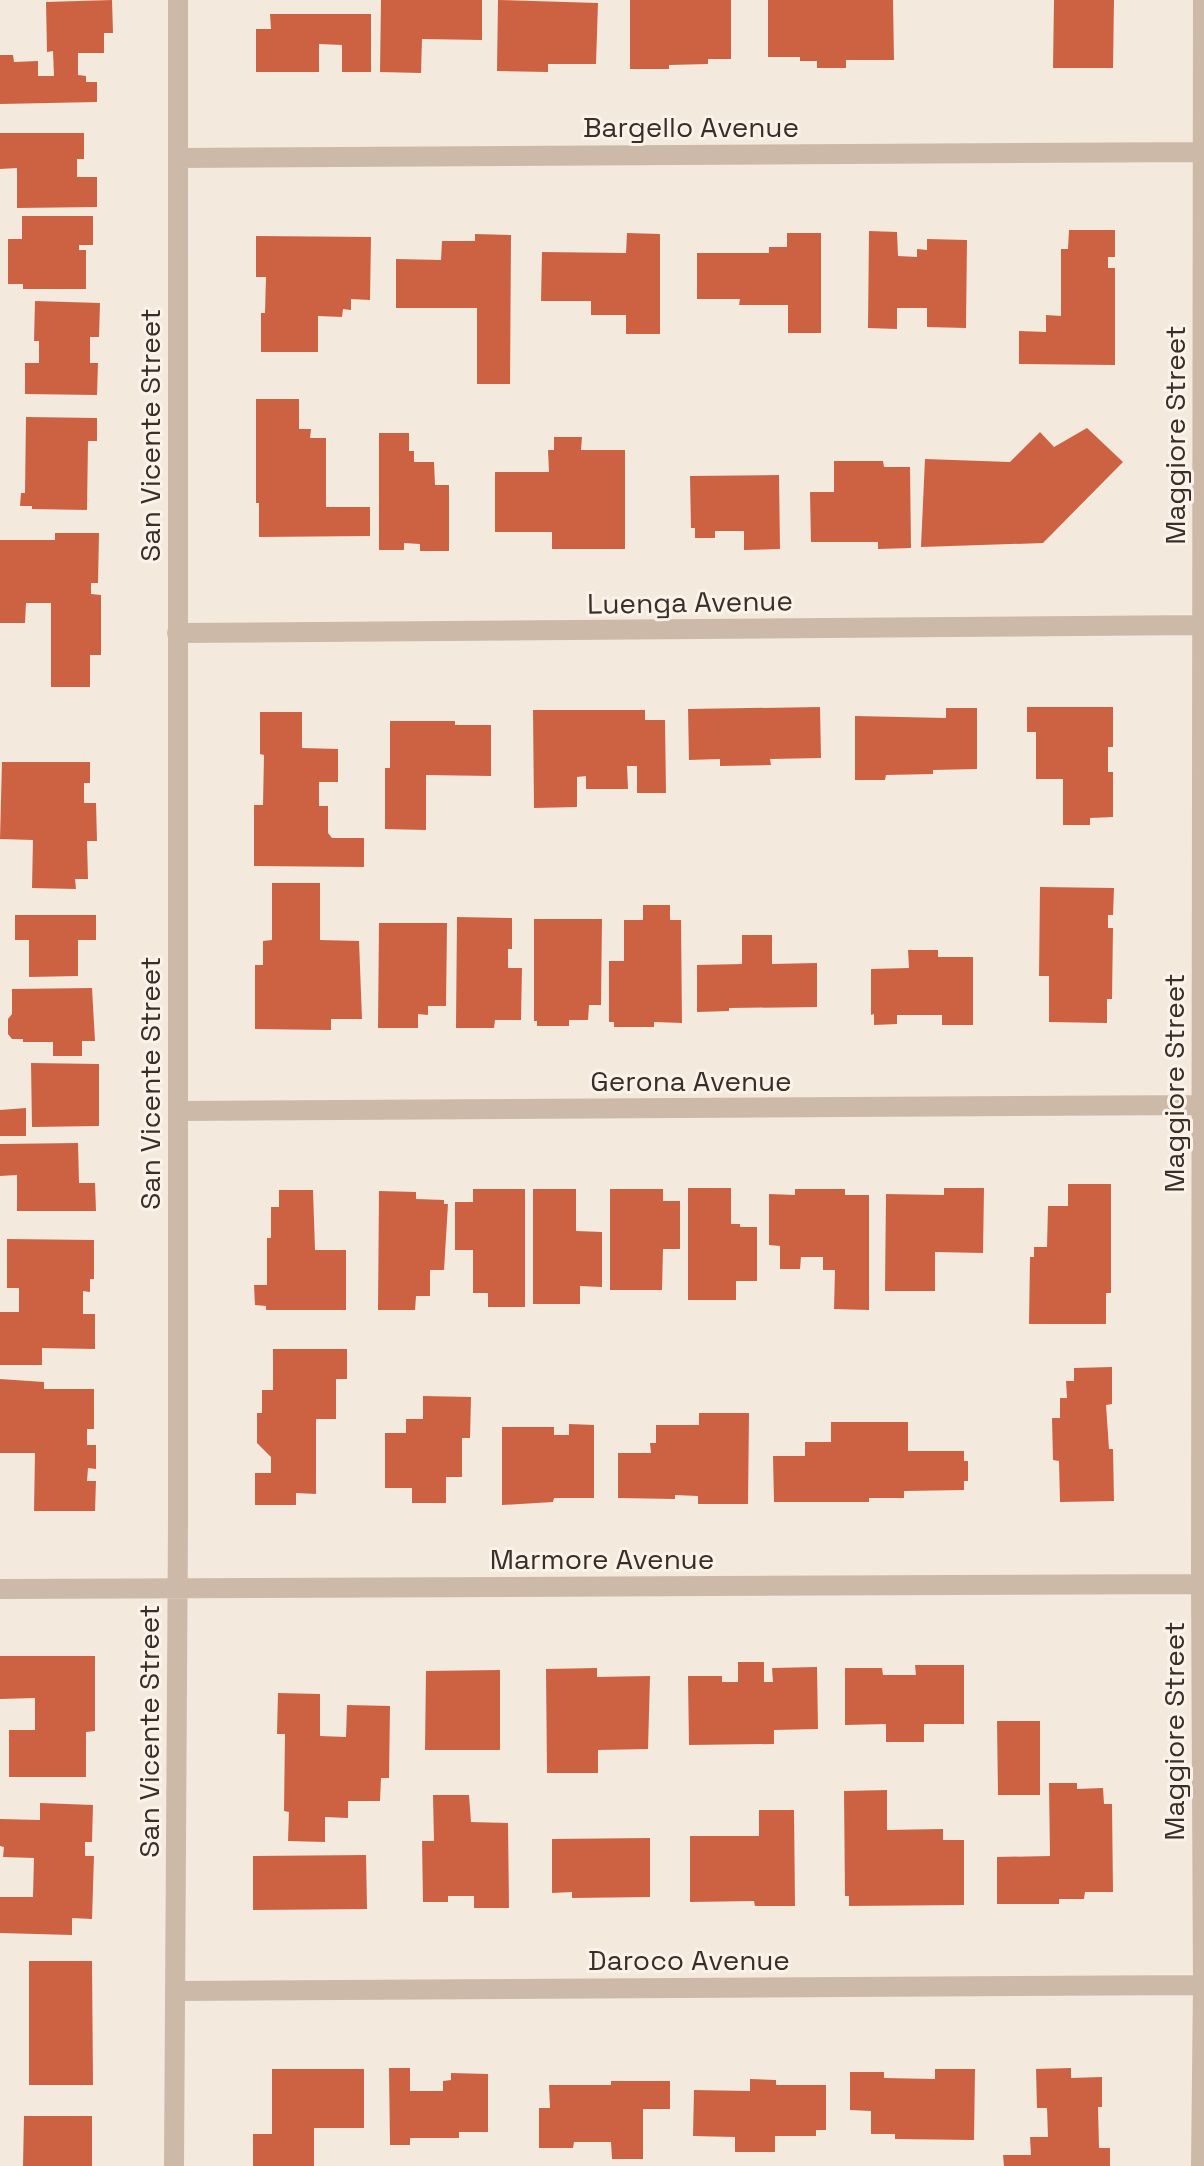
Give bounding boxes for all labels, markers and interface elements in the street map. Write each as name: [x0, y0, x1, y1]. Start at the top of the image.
street label: Bargello Avenue: [583, 109, 799, 145]
street label: San Vicente Street: [132, 308, 168, 562]
street label: Maggiore Street: [1157, 325, 1193, 545]
street label: Luenga Avenue: [587, 582, 793, 622]
street label: San Vicente Street: [132, 956, 168, 1210]
street label: Maggiore Street: [1156, 973, 1192, 1193]
street label: Gerona Avenue: [590, 1063, 792, 1099]
street label: Marmore Avenue: [490, 1541, 714, 1577]
street label: San Vicente Street: [131, 1604, 167, 1858]
street label: Maggiore Street: [1156, 1621, 1192, 1841]
street label: Daroco Avenue: [588, 1942, 790, 1978]

